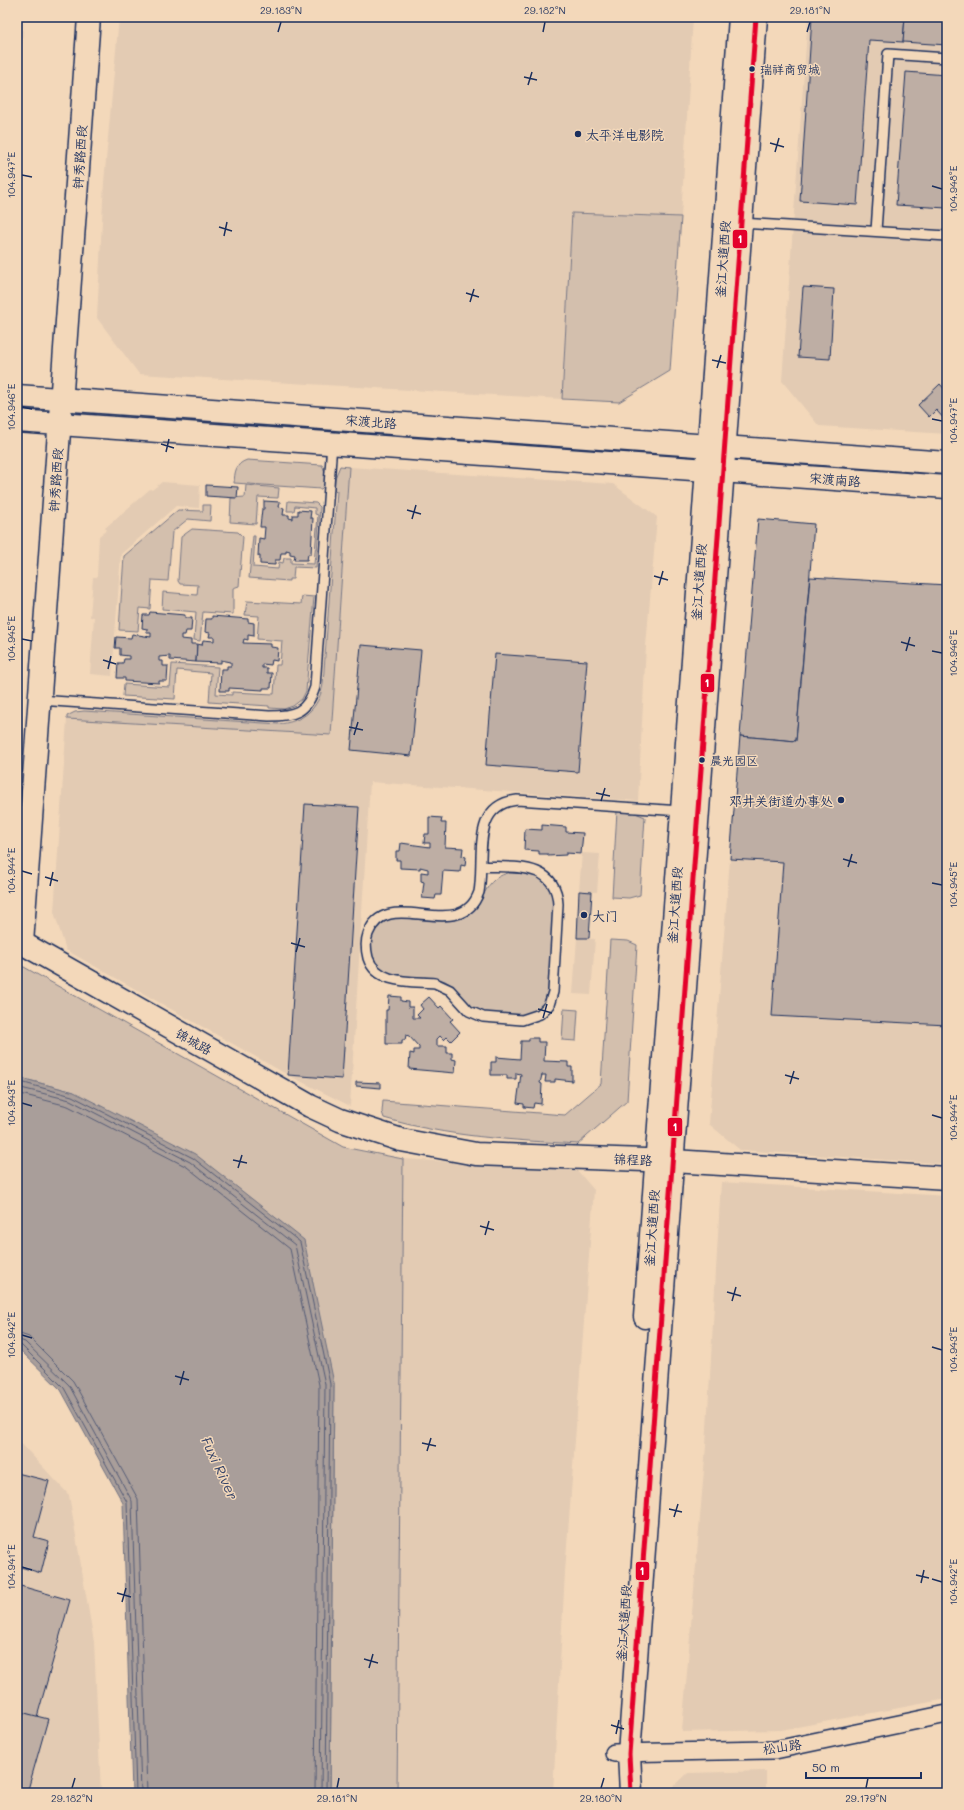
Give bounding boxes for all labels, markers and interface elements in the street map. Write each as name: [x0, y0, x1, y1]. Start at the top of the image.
text: 29.183°N: [260, 3, 302, 17]
text: 29.182°N: [524, 3, 566, 17]
text: 29.181°N: [790, 3, 830, 17]
place label: 瑞祥商贸城: [760, 61, 820, 77]
marker: 瑞祥商贸城: [747, 64, 757, 74]
street label: 钟秀路西段: [68, 124, 90, 190]
place label: 太平洋电影院: [586, 126, 664, 143]
marker: 太平洋电影院: [573, 129, 583, 139]
text: 104.947°E: [4, 152, 18, 198]
text: 104.948°E: [946, 165, 960, 212]
street label: 釜江大道西段: [711, 219, 733, 299]
line badge: 1: [732, 229, 748, 249]
text: 1: [738, 231, 742, 246]
text: 104.946°E: [4, 383, 18, 430]
text: 104.947°E: [946, 398, 960, 444]
street label: 宋渡北路: [344, 411, 398, 431]
street label: 钟秀路西段: [44, 447, 66, 513]
street label: 宋渡南路: [808, 469, 862, 489]
street label: 釜江大道西段: [687, 542, 709, 622]
text: 104.945°E: [4, 615, 18, 662]
text: 104.946°E: [946, 629, 960, 676]
line badge: 1: [700, 673, 715, 693]
text: 1: [705, 675, 709, 690]
place label: 晨光园区: [710, 752, 758, 768]
marker: 晨光园区: [697, 755, 707, 765]
place label: 邓井关街道办事处: [729, 792, 833, 809]
marker: 邓井关街道办事处: [836, 795, 846, 805]
text: 104.944°E: [4, 847, 18, 894]
text: 104.945°E: [946, 861, 960, 908]
street label: 釜江大道西段: [663, 865, 685, 945]
place label: 大门: [592, 907, 618, 924]
marker: 大门: [579, 910, 589, 920]
street label: 锦城路: [173, 1024, 215, 1058]
text: 104.943°E: [4, 1079, 18, 1126]
text: 104.944°E: [946, 1094, 960, 1141]
line badge: 1: [667, 1117, 683, 1137]
text: 1: [673, 1119, 677, 1134]
street label: 锦程路: [613, 1150, 653, 1168]
street label: 釜江大道西段: [640, 1188, 662, 1268]
text: 104.942°E: [4, 1312, 18, 1358]
text: 104.943°E: [946, 1326, 960, 1373]
water label: Fuxi River: [197, 1433, 243, 1503]
text: 104.941°E: [4, 1544, 18, 1590]
text: 104.942°E: [946, 1559, 960, 1605]
line badge: 1: [635, 1561, 650, 1581]
text: 1: [640, 1563, 644, 1578]
street label: 釜江大道西段: [612, 1583, 634, 1663]
street label: 松山路: [761, 1735, 803, 1757]
scale bar: [806, 1754, 921, 1780]
text: 50 m: [812, 1759, 840, 1775]
text: 29.182°N: [51, 1791, 93, 1805]
text: 29.181°N: [317, 1791, 357, 1805]
text: 29.180°N: [580, 1791, 622, 1805]
text: 29.179°N: [845, 1791, 887, 1805]

